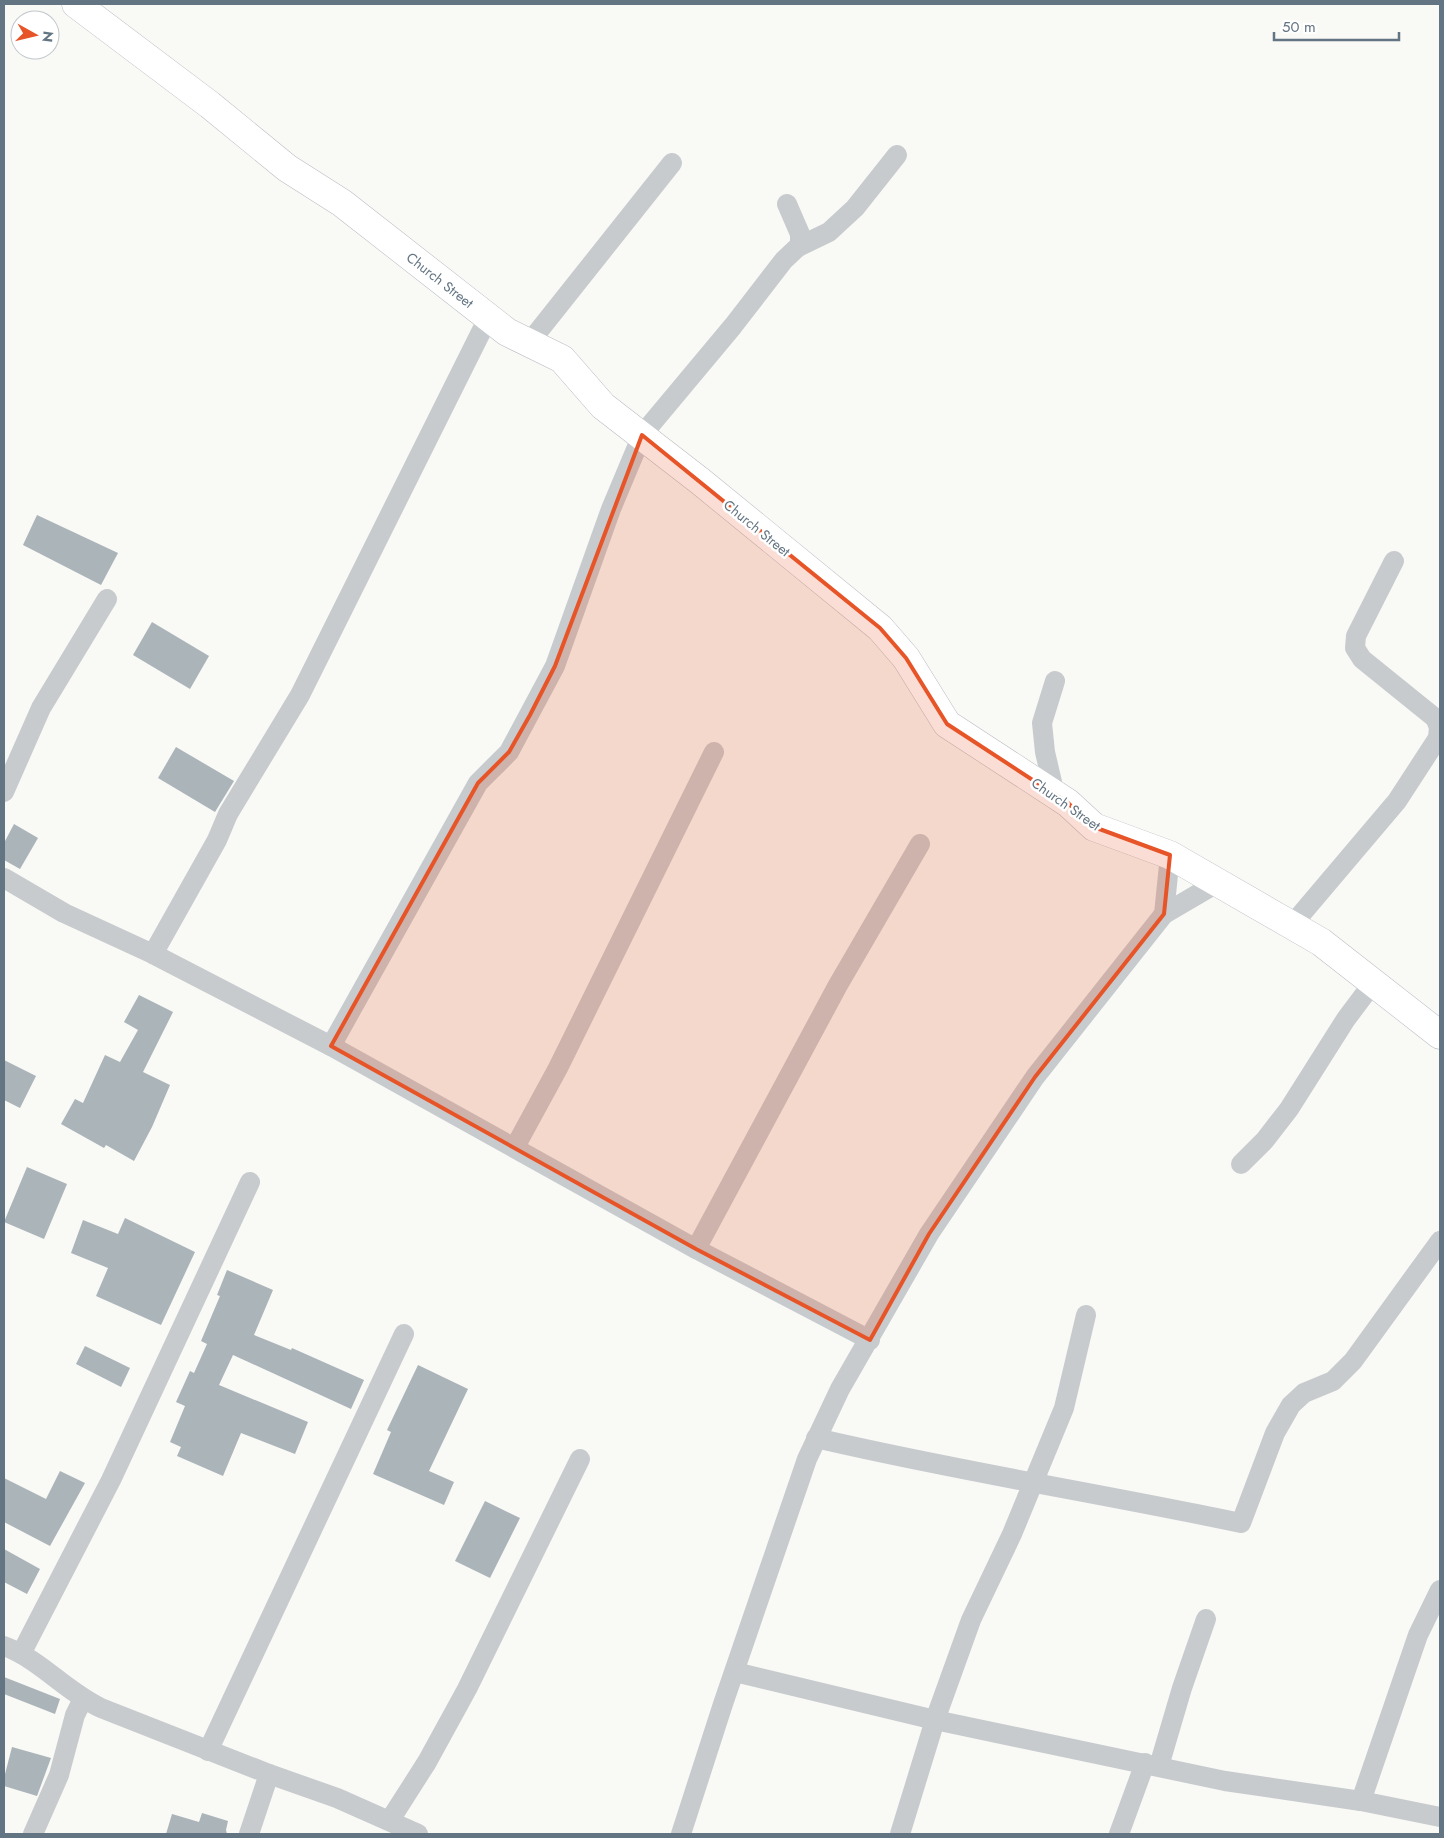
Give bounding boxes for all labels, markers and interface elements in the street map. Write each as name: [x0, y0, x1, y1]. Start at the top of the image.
north arrow: [10, 10, 60, 60]
scale bar: [1274, 10, 1399, 42]
text: 50 m: [1282, 16, 1316, 38]
text: N: [37, 30, 59, 44]
street label: Church Street: [402, 247, 478, 313]
street label: Church Street: [719, 495, 795, 562]
street label: Church Street: [1027, 773, 1105, 836]

